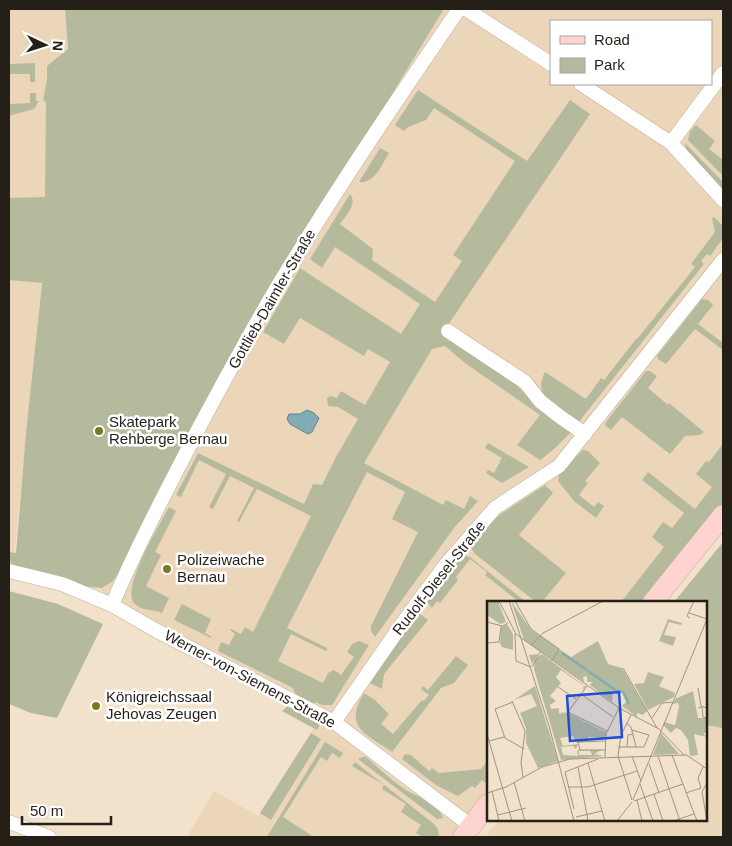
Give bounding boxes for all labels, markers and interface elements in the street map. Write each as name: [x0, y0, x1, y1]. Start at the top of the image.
north arrow: [20, 20, 70, 70]
legend: [550, 20, 712, 85]
text: Road: [594, 31, 630, 48]
text: N: [50, 40, 66, 52]
text: Park: [594, 56, 625, 73]
street label: Gottlieb-Daimler-Straße: [225, 226, 319, 372]
place label: Skatepark Rehberge Bernau: [109, 413, 227, 447]
marker: Skatepark Rehberge Bernau: [93, 425, 105, 437]
street label: Rudolf-Diesel-Straße: [389, 517, 488, 638]
place label: Polizeiwache Bernau: [177, 551, 265, 585]
marker: Polizeiwache Bernau: [161, 563, 173, 575]
inset map: [487, 601, 707, 821]
street label: Werner-von-Siemens-Straße: [162, 626, 339, 731]
place label: Königreichssaal Jehovas Zeugen: [106, 688, 217, 722]
marker: Königreichssaal Jehovas Zeugen: [90, 700, 102, 712]
scale bar: [22, 794, 111, 826]
text: 50 m: [30, 802, 63, 819]

